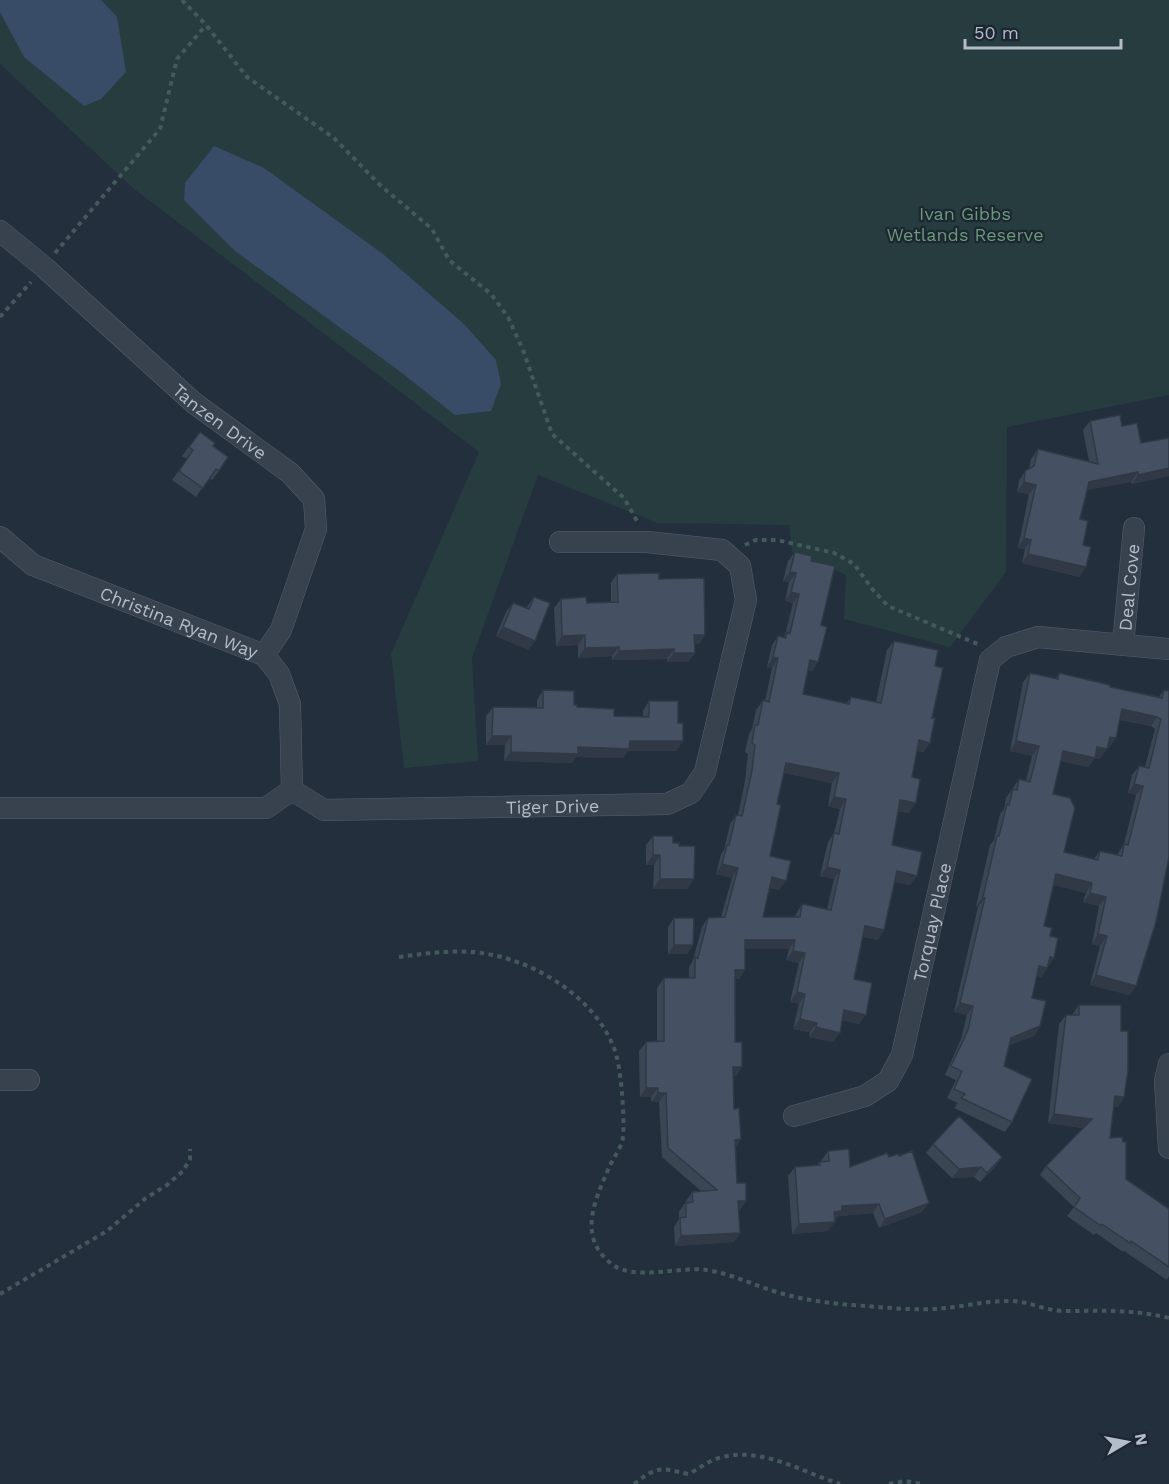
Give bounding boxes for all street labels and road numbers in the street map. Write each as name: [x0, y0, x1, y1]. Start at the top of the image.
street label: Tanzen Drive: [169, 379, 271, 463]
street label: Deal Cove: [1114, 543, 1143, 632]
street label: Christina Ryan Way: [97, 582, 262, 662]
street label: Tiger Drive: [506, 795, 599, 817]
street label: Torquay Place: [908, 861, 955, 983]

